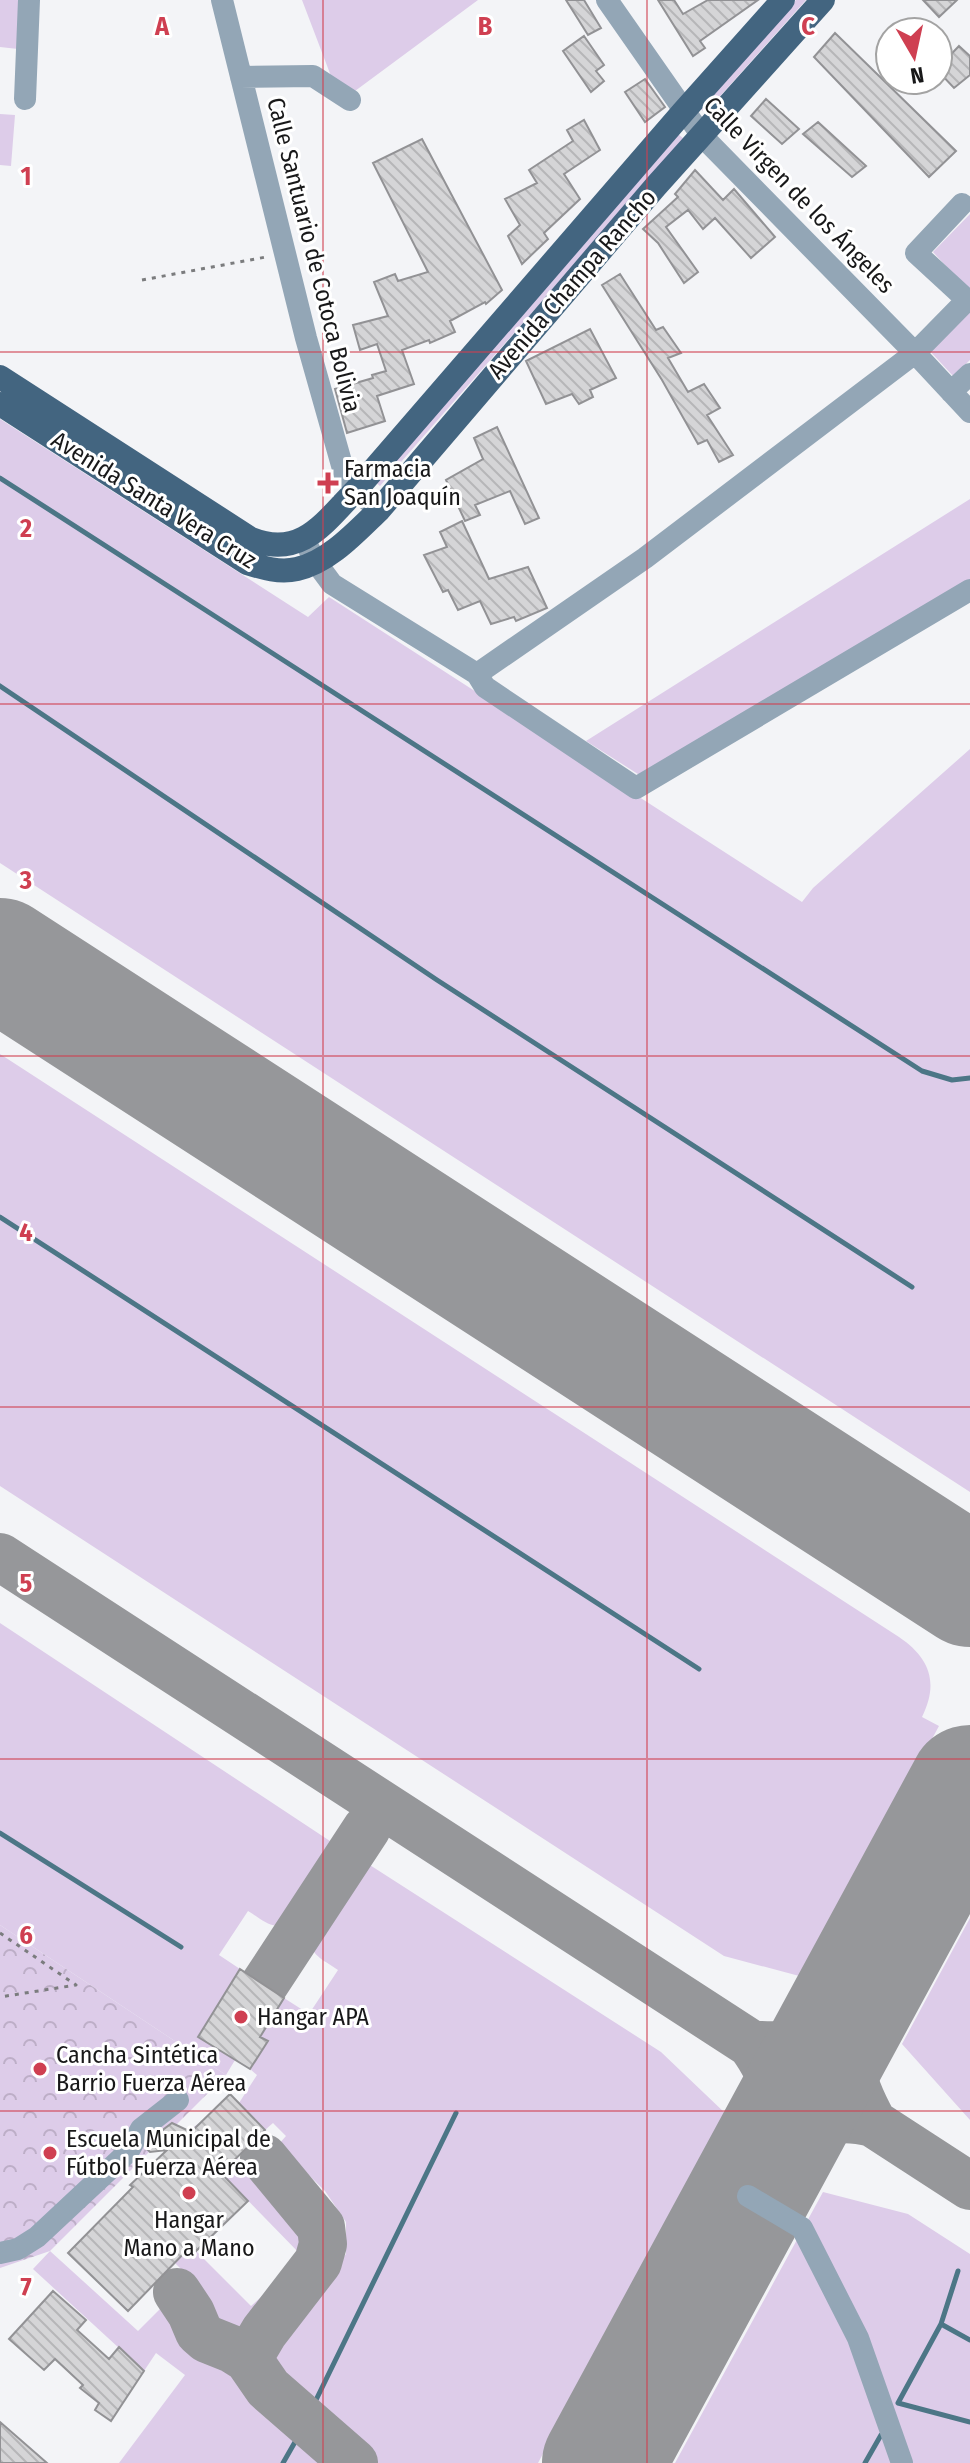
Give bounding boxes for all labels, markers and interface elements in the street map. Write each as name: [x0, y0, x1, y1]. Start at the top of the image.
text: A: [154, 11, 170, 42]
text: B: [478, 11, 493, 42]
text: C: [801, 11, 815, 42]
north arrow: [874, 16, 954, 96]
text: N: [908, 61, 926, 90]
street label: Calle Virgen de los Ángeles: [698, 90, 901, 299]
street label: Calle Santuario de Cotoca Bolivia: [261, 95, 367, 415]
text: 1: [21, 161, 32, 192]
street label: Avenida Champa Rancho: [482, 184, 662, 384]
street label: Avenida Santa Vera Cruz: [46, 426, 262, 574]
place label: Farmacia San Joaquín: [344, 455, 461, 511]
marker: Farmacia San Joaquín: [319, 474, 337, 492]
text: 2: [19, 513, 32, 544]
text: 3: [19, 865, 32, 896]
text: 4: [19, 1217, 33, 1248]
text: 5: [20, 1568, 33, 1599]
text: 6: [19, 1920, 33, 1951]
place label: Hangar APA: [257, 2003, 369, 2031]
marker: Hangar APA: [232, 2008, 250, 2026]
place label: Cancha Sintética Barrio Fuerza Aérea: [56, 2041, 246, 2097]
marker: Cancha Sintética Barrio Fuerza Aérea: [31, 2060, 49, 2078]
place label: Escuela Municipal de Fútbol Fuerza Aérea: [66, 2125, 271, 2181]
marker: Escuela Municipal de Fútbol Fuerza Aérea: [41, 2144, 59, 2162]
marker: Hangar Mano a Mano: [180, 2184, 198, 2202]
place label: Hangar Mano a Mano: [123, 2206, 255, 2262]
text: 7: [20, 2272, 32, 2303]

